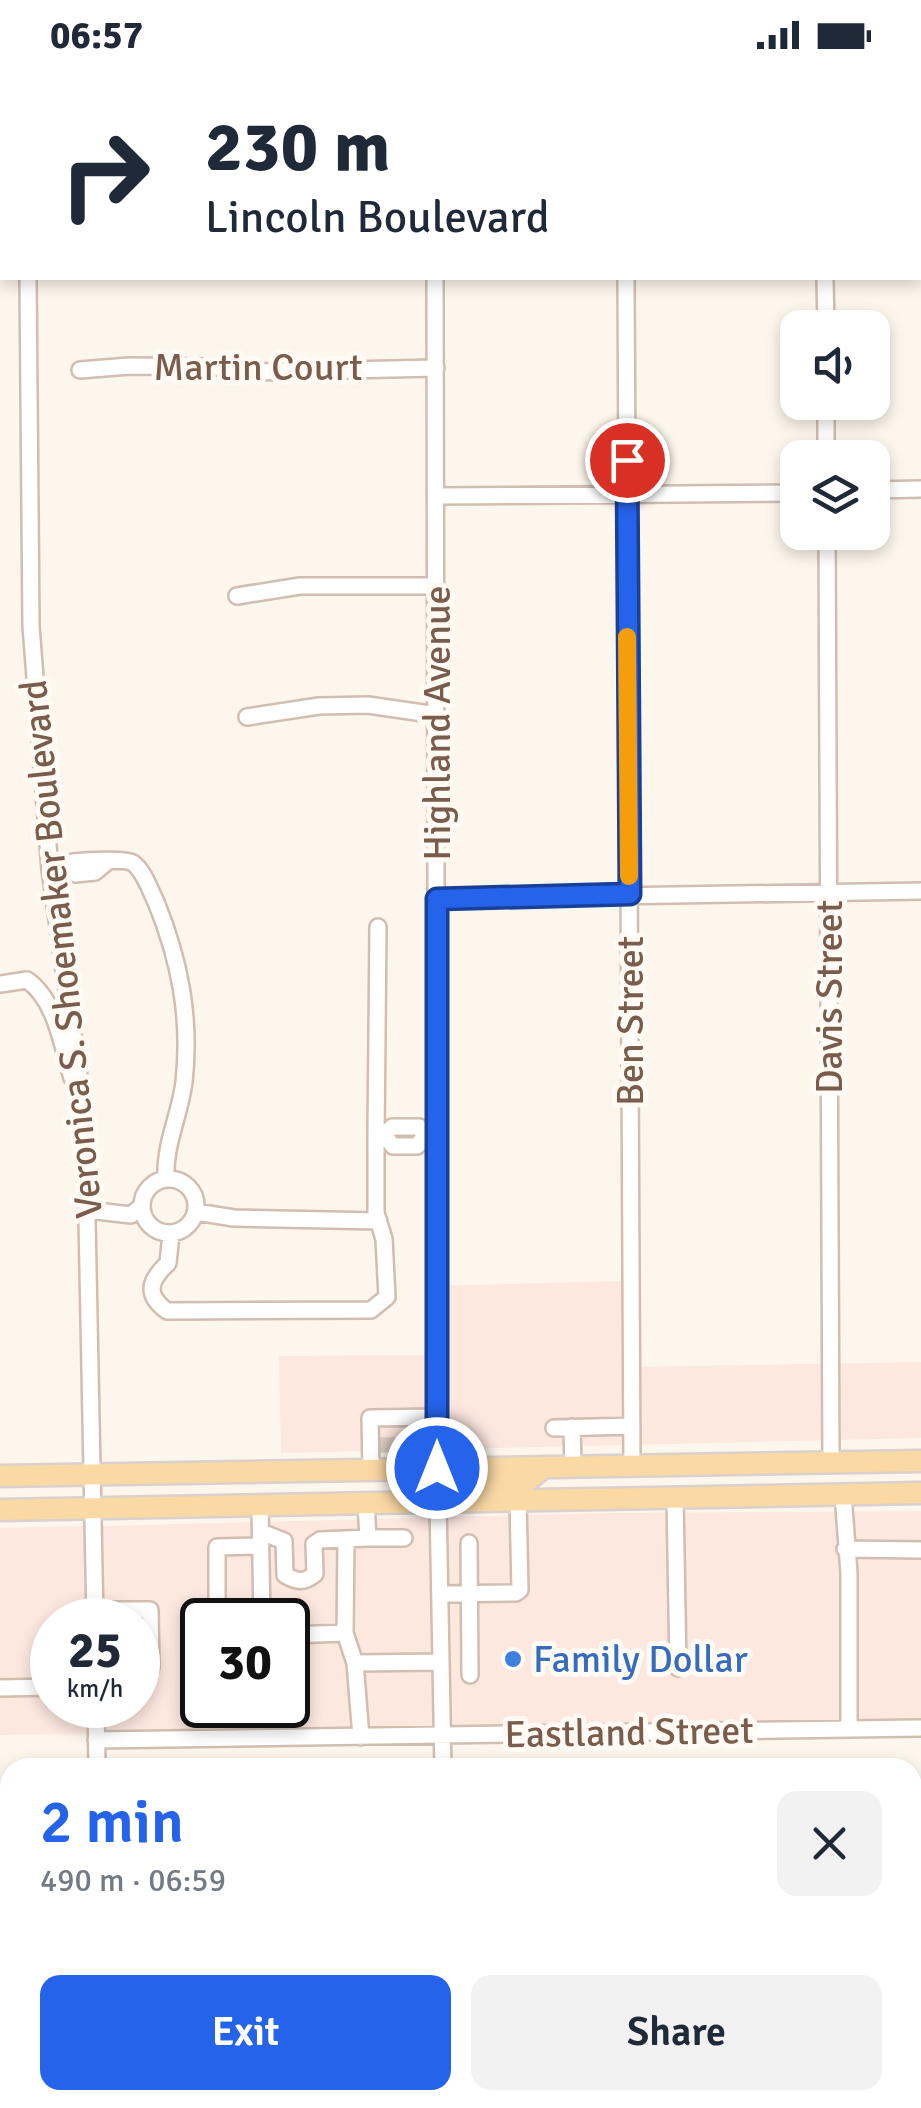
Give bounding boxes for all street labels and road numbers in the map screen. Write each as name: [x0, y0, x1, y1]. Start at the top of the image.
street label: Martin Court: [154, 344, 362, 391]
street label: Highland Avenue: [414, 585, 461, 861]
street label: Veronica S. Shoemaker Boulevard: [10, 678, 113, 1220]
street label: Davis Street: [806, 900, 853, 1094]
street label: Ben Street: [607, 936, 654, 1106]
street label: Eastland Street: [504, 1707, 754, 1758]

